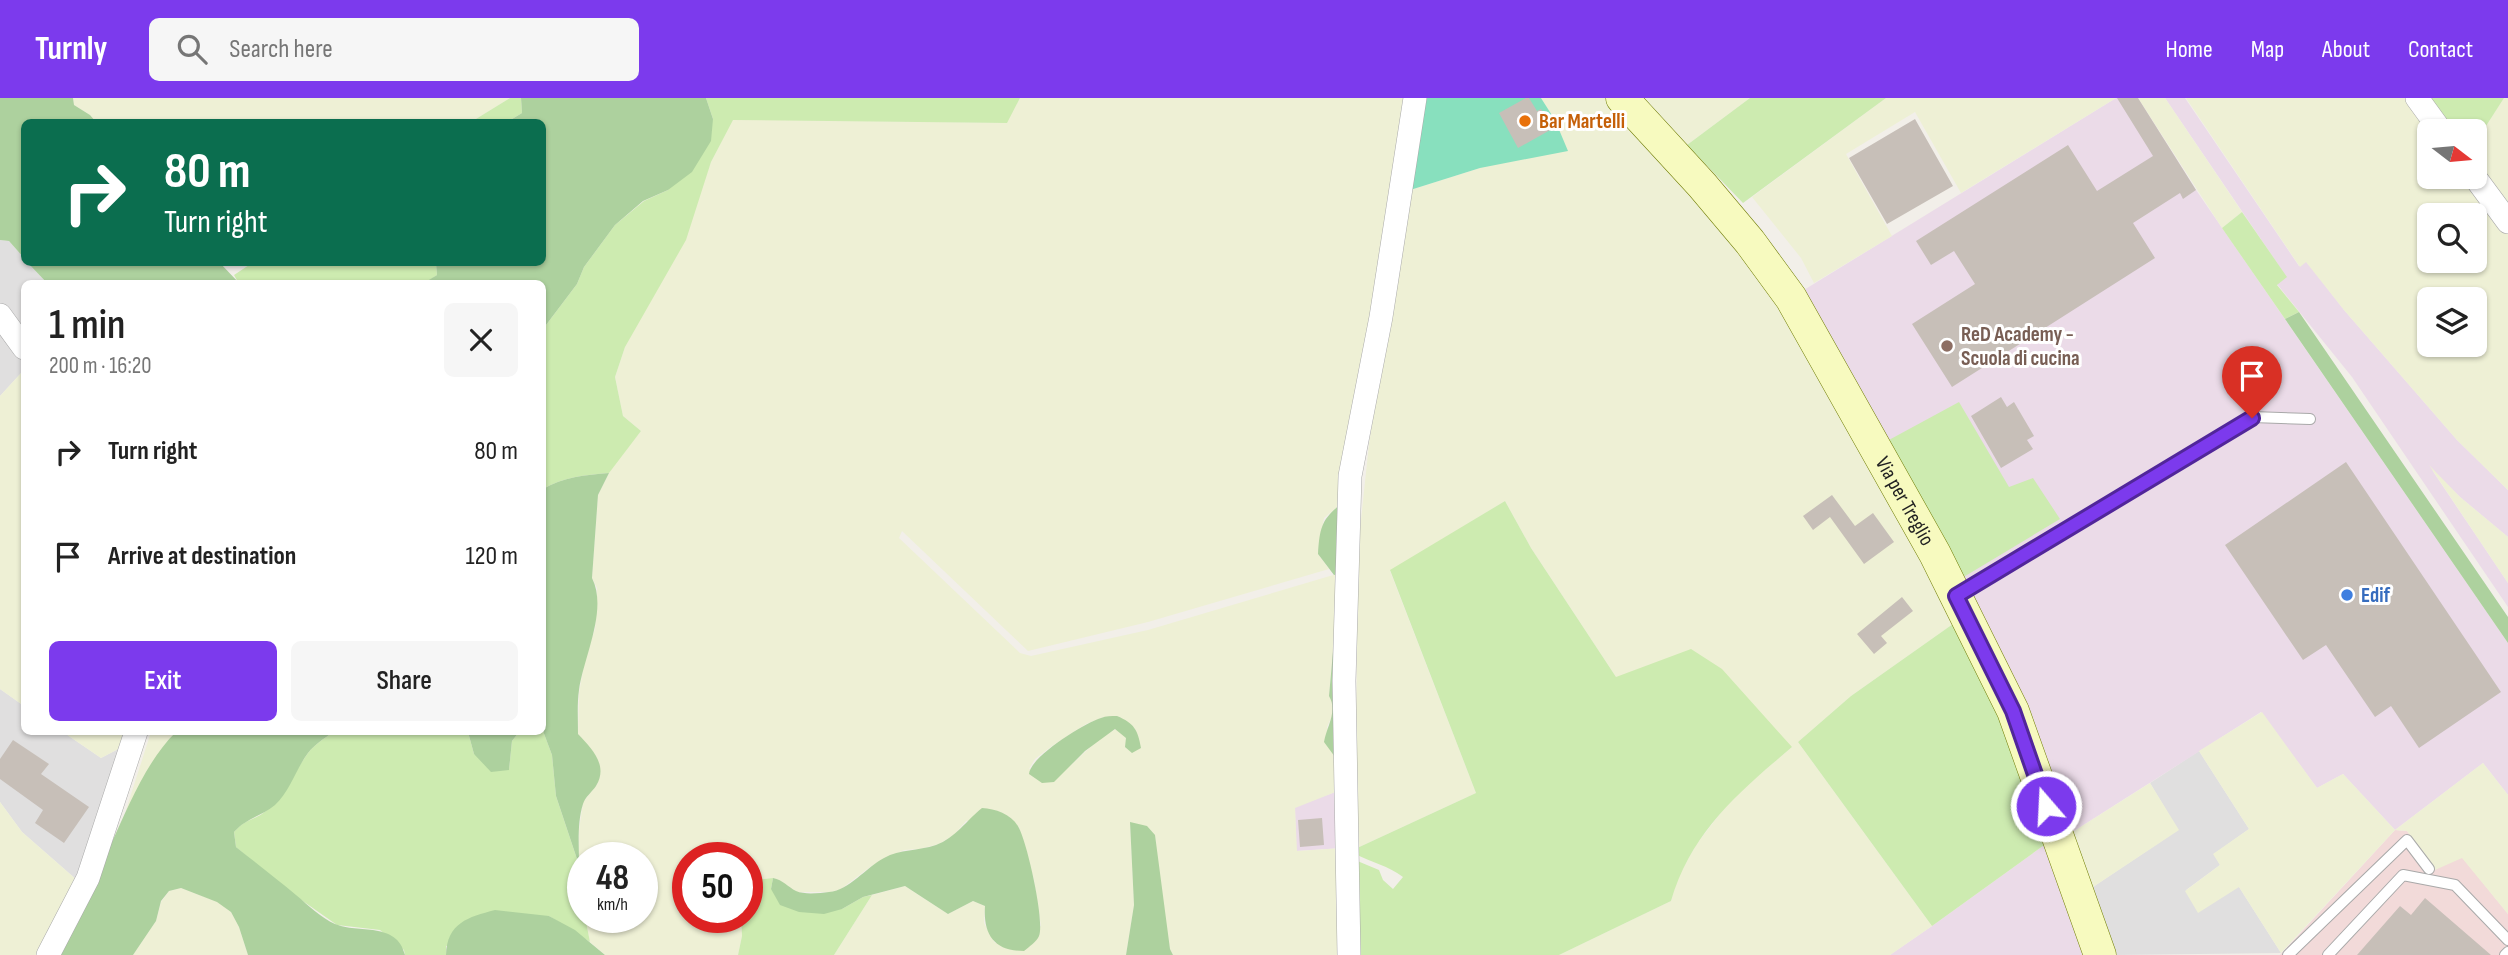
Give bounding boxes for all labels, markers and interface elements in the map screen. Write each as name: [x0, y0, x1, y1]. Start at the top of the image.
search box: [149, 18, 639, 81]
text: Turnly: [35, 29, 107, 69]
icon: search: [173, 30, 211, 68]
text: Search here: [229, 34, 333, 65]
text: Home: [2165, 35, 2213, 64]
text: Map: [2251, 35, 2284, 64]
text: About: [2322, 35, 2370, 64]
text: Contact: [2408, 35, 2473, 64]
place label: Bar Martelli: [1539, 109, 1625, 134]
marker: Bar Martelli: [1517, 113, 1533, 129]
north arrow: [2417, 119, 2487, 189]
map controls: [2417, 119, 2487, 357]
text: 80 m: [164, 143, 251, 202]
icon: right: [49, 147, 140, 238]
text: Turn right: [164, 203, 268, 242]
button: search: [2417, 203, 2487, 273]
button: layers: [2417, 287, 2487, 357]
text: 1 min: [49, 300, 125, 351]
button: close: [444, 303, 518, 377]
place label: ReD Academy - Scuola di cucina: [1961, 322, 2080, 371]
marker: ReD Academy - Scuola di cucina: [1939, 338, 1955, 354]
pin: [2222, 346, 2282, 418]
text: 200 m · 16:20: [49, 352, 152, 380]
icon: arrive: [2233, 357, 2271, 395]
icon: right: [49, 433, 87, 471]
text: Turn right: [108, 436, 197, 467]
text: 80 m: [474, 436, 518, 467]
street label: Via per Treglio: [1870, 452, 1940, 550]
icon: arrive: [49, 538, 87, 576]
text: Arrive at destination: [108, 541, 296, 572]
text: 120 m: [465, 541, 518, 572]
place label: Edif: [2361, 583, 2390, 608]
marker: Edif: [2339, 587, 2355, 603]
button: Exit: [49, 641, 277, 721]
button: Share: [291, 641, 518, 721]
position arrow: [2009, 769, 2083, 843]
speed limit sign: 50: [672, 842, 763, 933]
text: 48: [596, 857, 629, 900]
text: km/h: [597, 894, 628, 915]

